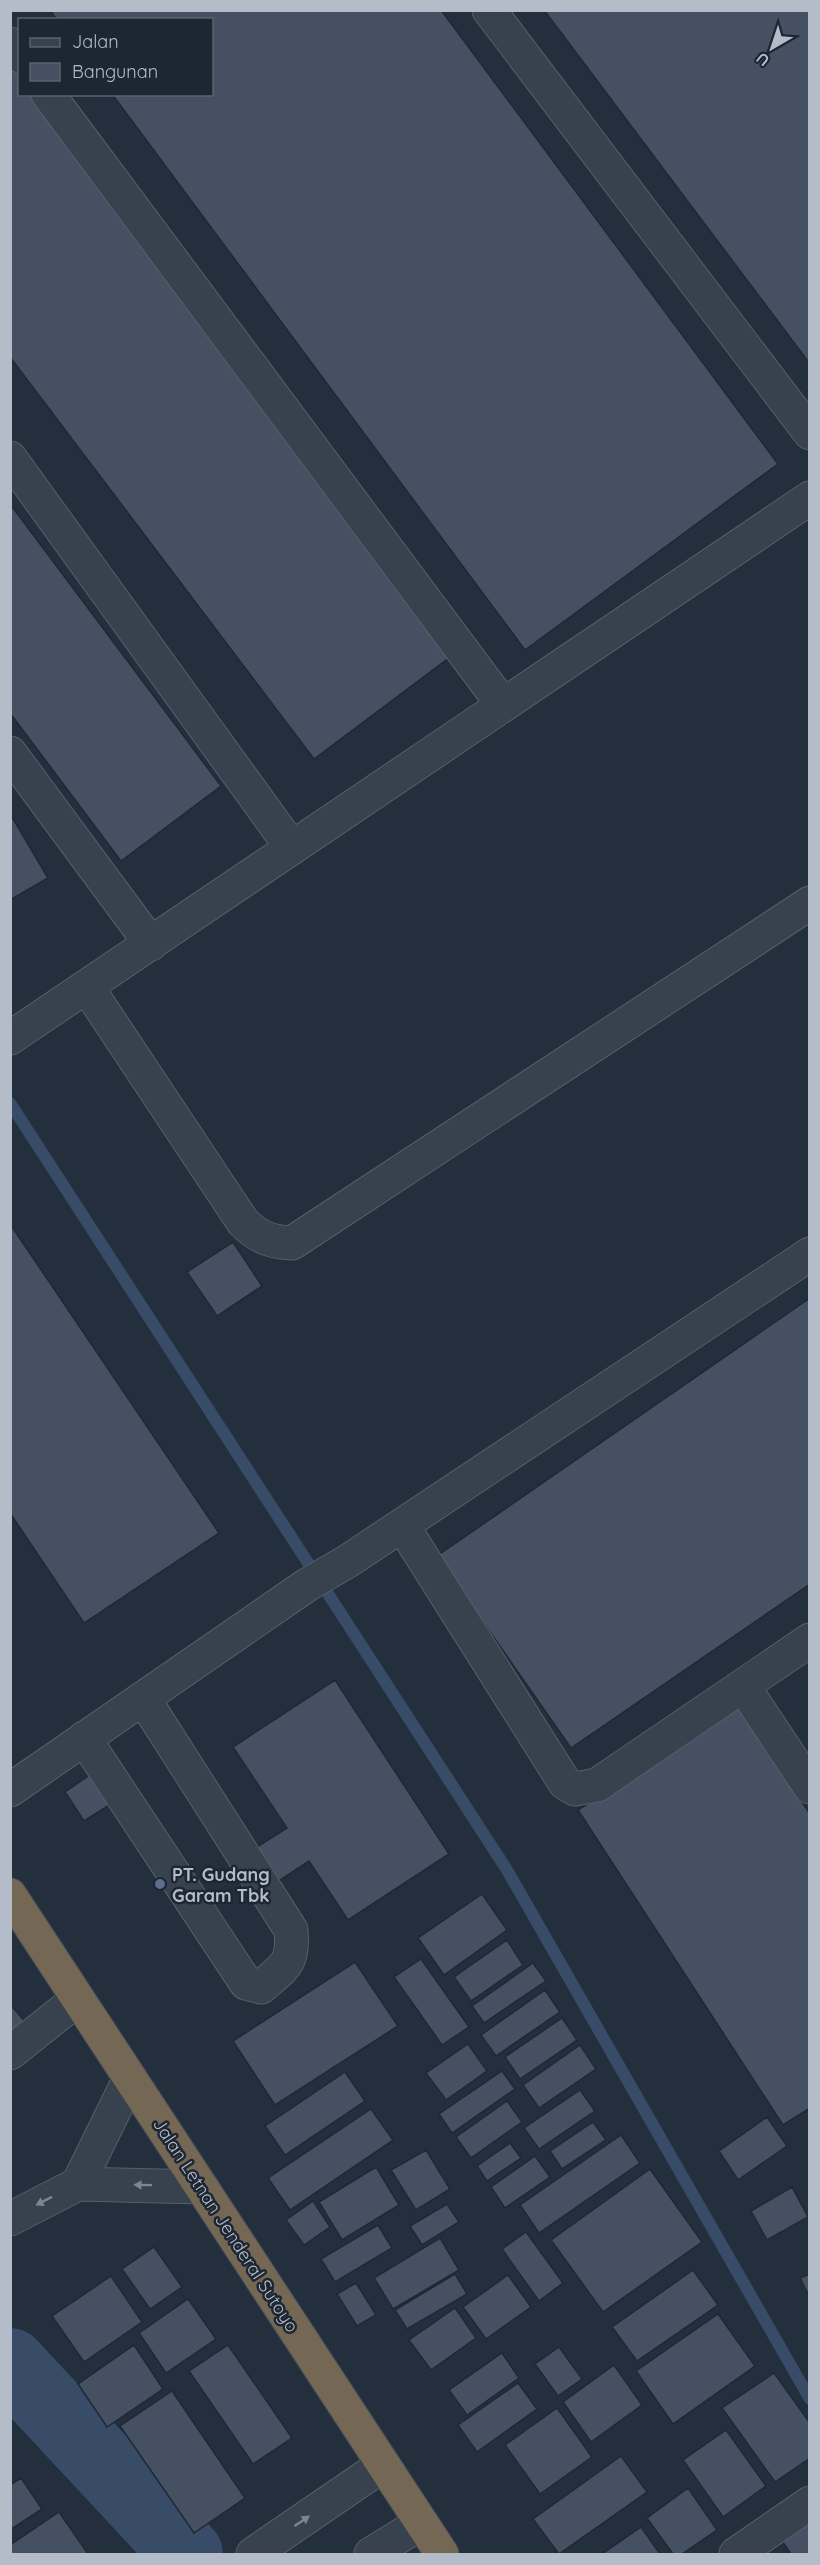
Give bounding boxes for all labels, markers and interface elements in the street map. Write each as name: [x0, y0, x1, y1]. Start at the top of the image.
legend: [18, 18, 213, 96]
north arrow: [742, 18, 802, 78]
text: Jalan: [72, 30, 119, 53]
text: U: [752, 48, 773, 71]
text: Bangunan: [72, 60, 158, 83]
place label: PT. Gudang Garam Tbk: [172, 1863, 270, 1907]
marker: PT. Gudang Garam Tbk: [153, 1877, 167, 1891]
street label: Jalan Letnan Jenderal Sutoyo: [148, 2114, 304, 2336]
one-way arrow: [133, 2181, 152, 2190]
one-way arrow: [36, 2197, 53, 2206]
one-way arrow: [294, 2515, 310, 2527]

